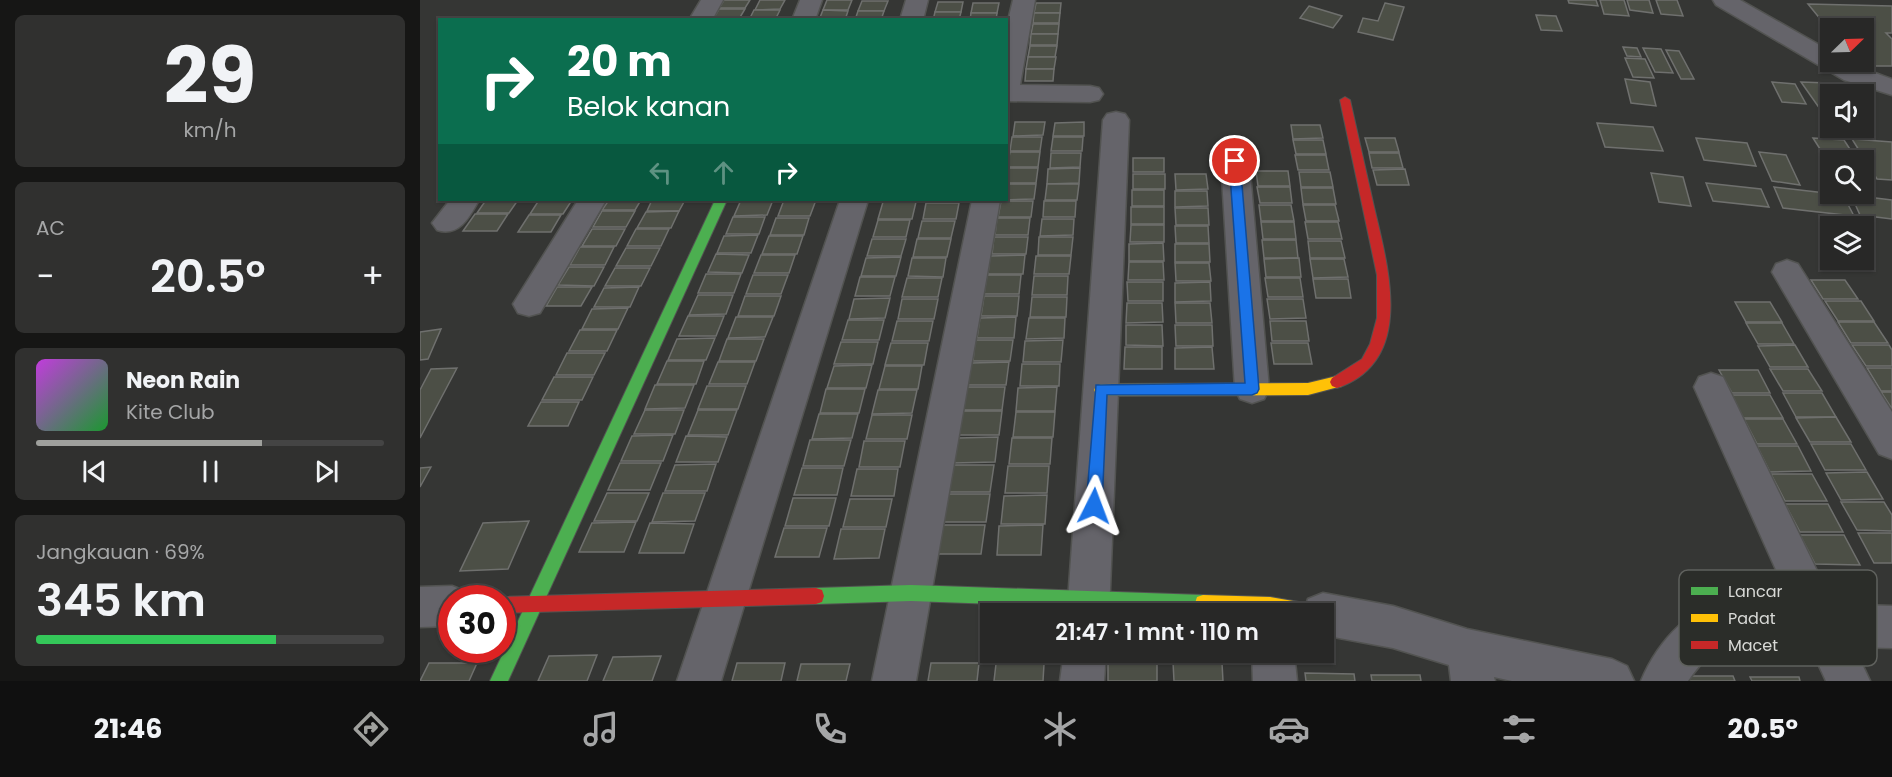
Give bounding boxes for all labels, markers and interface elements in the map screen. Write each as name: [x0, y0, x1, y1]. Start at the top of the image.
north arrow: [1820, 18, 1874, 72]
map controls: [1820, 18, 1874, 270]
text: 29: [164, 21, 256, 130]
text: 20 m: [567, 32, 672, 91]
icon: right: [468, 42, 546, 120]
button: sound: [1820, 84, 1874, 138]
text: Belok kanan: [567, 88, 730, 125]
text: km/h: [183, 116, 237, 144]
pin: [1209, 135, 1260, 186]
icon: arrive: [1218, 144, 1251, 177]
button: search: [1820, 150, 1874, 204]
icon: left: [644, 156, 677, 189]
icon: ahead: [707, 156, 740, 189]
icon: right: [770, 156, 803, 189]
text: AC: [36, 214, 65, 242]
button: layers: [1820, 216, 1874, 270]
text: 20.5°: [150, 245, 266, 308]
text: −: [36, 253, 54, 300]
text: +: [361, 253, 384, 300]
text: Neon Rain: [126, 365, 240, 396]
text: Kite Club: [126, 398, 215, 426]
icon: previous: [78, 455, 111, 488]
icon: pause: [194, 455, 227, 488]
icon: next: [310, 455, 343, 488]
position arrow: [1062, 474, 1126, 538]
text: Jangkauan · 69%: [36, 538, 205, 566]
text: 345 km: [36, 569, 206, 632]
legend: [1679, 570, 1877, 666]
text: Lancar: [1728, 580, 1782, 603]
speed limit sign: 30: [438, 585, 516, 663]
text: Padat: [1728, 607, 1776, 630]
text: 21:47 · 1 mnt · 110 m: [1055, 617, 1259, 648]
text: Macet: [1728, 634, 1778, 657]
icon: directions: [350, 708, 392, 750]
icon: music: [580, 708, 622, 750]
icon: phone: [809, 708, 851, 750]
icon: climate: [1039, 708, 1081, 750]
icon: car: [1268, 708, 1310, 750]
icon: filters: [1498, 708, 1540, 750]
text: 21:46: [94, 710, 163, 747]
text: 20.5°: [1727, 710, 1798, 747]

